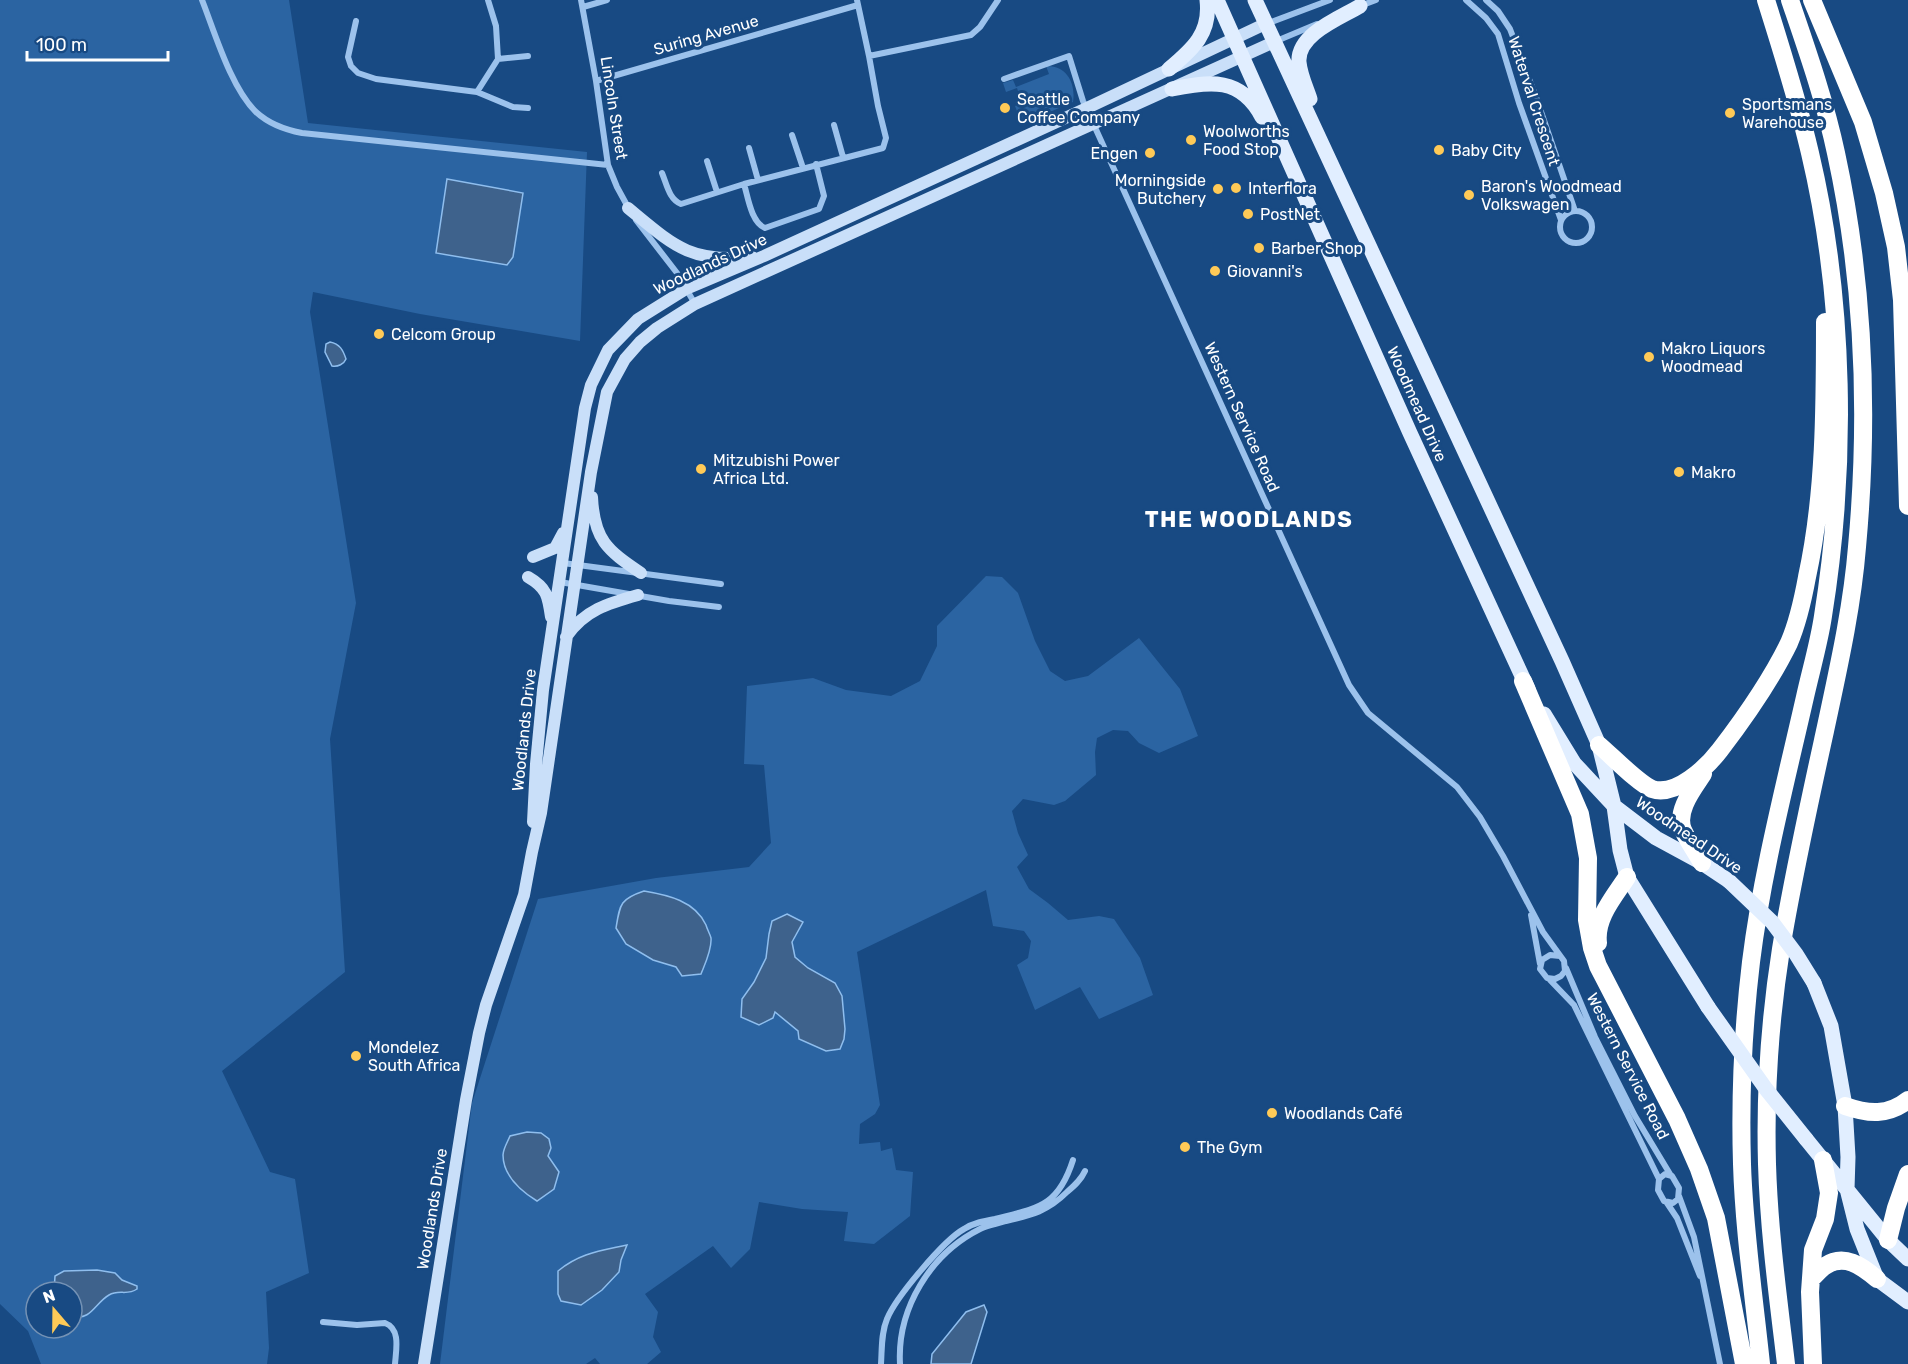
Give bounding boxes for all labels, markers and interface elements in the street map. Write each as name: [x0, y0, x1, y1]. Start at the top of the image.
street label: Suring Avenue: [651, 11, 761, 59]
scale bar: [27, 24, 168, 62]
text: 100 m: [36, 34, 87, 56]
street label: Waterval Crescent: [1504, 34, 1564, 168]
street label: Lincoln Street: [596, 55, 632, 161]
place label: Seattle Coffee Company: [1017, 90, 1140, 127]
place label: Sportsmans Warehouse: [1742, 95, 1832, 132]
marker: Seattle Coffee Company: [998, 101, 1012, 115]
marker: Sportsmans Warehouse: [1723, 106, 1737, 120]
place label: Woolworths Food Stop: [1203, 122, 1290, 159]
marker: Woolworths Food Stop: [1184, 133, 1198, 147]
place label: Baby City: [1451, 141, 1522, 160]
marker: Baby City: [1432, 143, 1446, 157]
place label: Engen: [1090, 144, 1138, 163]
marker: Engen: [1143, 146, 1157, 160]
place label: Morningside Butchery: [1115, 171, 1206, 208]
place label: Baron's Woodmead Volkswagen: [1481, 177, 1622, 214]
place label: Interflora: [1248, 179, 1317, 198]
marker: Interflora: [1229, 181, 1243, 195]
marker: Morningside Butchery: [1211, 182, 1225, 196]
marker: Baron's Woodmead Volkswagen: [1462, 188, 1476, 202]
place label: PostNet: [1260, 205, 1320, 224]
marker: PostNet: [1241, 207, 1255, 221]
street label: Woodlands Drive: [650, 229, 770, 299]
place label: Barber Shop: [1271, 239, 1363, 258]
marker: Barber Shop: [1252, 241, 1266, 255]
place label: Giovanni's: [1227, 262, 1303, 281]
marker: Giovanni's: [1208, 264, 1222, 278]
place label: Celcom Group: [391, 325, 496, 344]
marker: Celcom Group: [372, 327, 386, 341]
street label: Western Service Road: [1200, 339, 1284, 495]
place label: Makro Liquors Woodmead: [1661, 339, 1765, 376]
street label: Woodmead Drive: [1383, 343, 1451, 465]
marker: Makro Liquors Woodmead: [1642, 350, 1656, 364]
place label: Mitzubishi Power Africa Ltd.: [713, 451, 839, 488]
marker: Mitzubishi Power Africa Ltd.: [694, 462, 708, 476]
place label: Makro: [1691, 463, 1736, 482]
marker: Makro: [1672, 465, 1686, 479]
district label: THE WOODLANDS: [1145, 506, 1353, 533]
street label: Woodlands Drive: [508, 668, 540, 792]
street label: Woodmead Drive: [1632, 792, 1746, 878]
street label: Western Service Road: [1583, 990, 1673, 1142]
place label: Mondelez South Africa: [368, 1038, 460, 1075]
marker: Mondelez South Africa: [349, 1049, 363, 1063]
place label: Woodlands Café: [1284, 1104, 1403, 1123]
marker: Woodlands Café: [1265, 1106, 1279, 1120]
place label: The Gym: [1197, 1138, 1263, 1157]
marker: The Gym: [1178, 1140, 1192, 1154]
street label: Woodlands Drive: [413, 1147, 451, 1271]
north arrow: [24, 1280, 84, 1340]
text: N: [40, 1285, 58, 1307]

